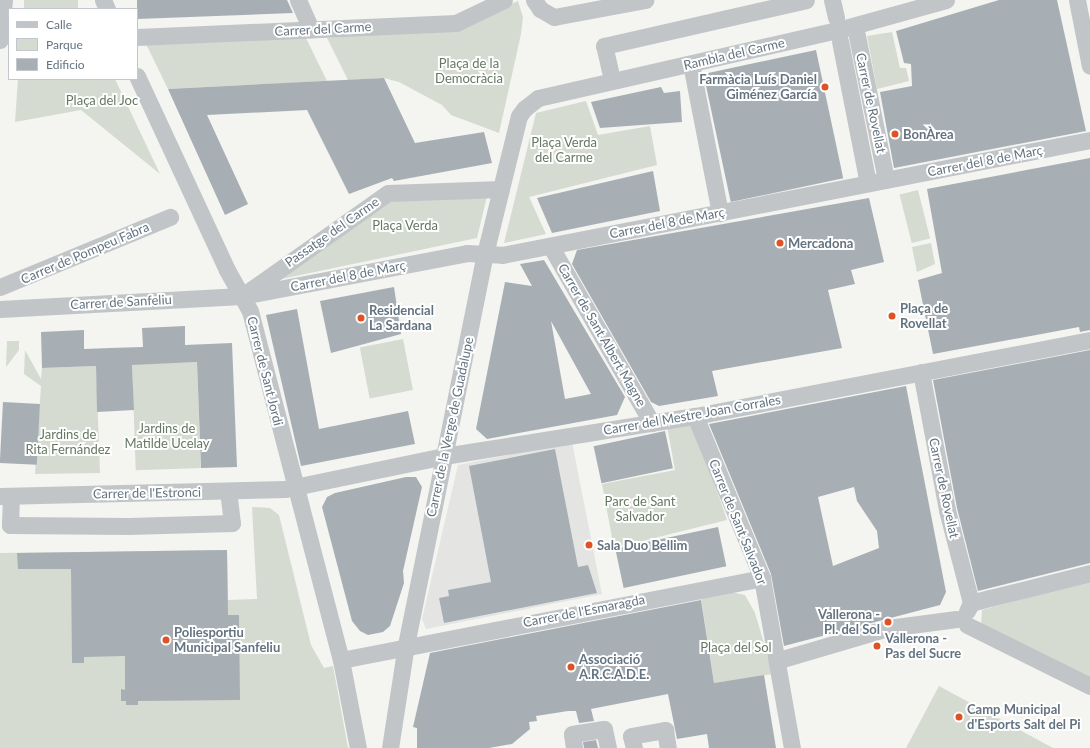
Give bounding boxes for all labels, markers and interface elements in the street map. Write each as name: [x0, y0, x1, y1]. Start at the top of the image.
legend: [8, 8, 138, 80]
text: Calle: [46, 17, 72, 32]
street label: Carrer del Carme: [274, 19, 372, 39]
street label: Rambla del Carme: [682, 35, 786, 73]
text: Parque: [46, 37, 83, 52]
street label: Carrer de Rovellat: [853, 51, 889, 155]
park label: Plaça de la Democràcia: [435, 56, 503, 87]
text: Edificio: [46, 57, 85, 72]
place label: Farmàcia Luís Daniel Giménez García: [699, 72, 817, 103]
marker: Farmàcia Luís Daniel Giménez García: [820, 82, 830, 92]
park label: Plaça del Joc: [66, 92, 138, 108]
place label: BonÀrea: [903, 126, 953, 142]
marker: BonÀrea: [890, 129, 900, 139]
park label: Plaça Verda del Carme: [531, 135, 597, 166]
street label: Carrer del 8 de Març: [926, 142, 1044, 180]
street label: Passatge del Carme: [282, 194, 382, 270]
street label: Carrer del 8 de Març: [608, 204, 726, 242]
park label: Plaça Verda: [372, 217, 438, 233]
street label: Carrer de Pompeu Fabra: [18, 219, 152, 287]
place label: Mercadona: [788, 235, 853, 251]
marker: Mercadona: [775, 238, 785, 248]
street label: Carrer del 8 de Març: [289, 257, 407, 295]
street label: Carrer de Sant Albert Magne: [554, 260, 650, 410]
street label: Carrer de Sanfeliu: [70, 292, 172, 312]
place label: Plaça de Rovellat: [900, 301, 948, 332]
place label: Residencial La Sardana: [369, 303, 434, 334]
marker: Plaça de Rovellat: [887, 311, 897, 321]
marker: Residencial La Sardana: [356, 313, 366, 323]
street label: Carrer de Sant Jordi: [244, 314, 286, 428]
street label: Carrer de la Verge de Guadalupe: [423, 335, 477, 519]
street label: Carrer del Mestre Joan Corrales: [602, 392, 782, 438]
park label: Jardins de Matilde Ucelay: [124, 421, 210, 452]
park label: Jardins de Rita Fernández: [26, 427, 110, 458]
street label: Carrer de Rovellat: [926, 436, 962, 540]
street label: Carrer de Sant Salvador: [706, 457, 770, 587]
street label: Carrer de l'Estronci: [93, 484, 201, 502]
park label: Parc de Sant Salvador: [605, 494, 675, 525]
place label: Sala Duo Bellim: [597, 537, 687, 553]
marker: Sala Duo Bellim: [584, 540, 594, 550]
street label: Carrer de l'Esmaragda: [522, 591, 646, 631]
place label: Vallerona - Pl. del Sol: [818, 607, 880, 638]
marker: Vallerona - Pl. del Sol: [883, 617, 893, 627]
place label: Poliesportiu Municipal Sanfeliu: [174, 625, 280, 656]
place label: Vallerona - Pas del Sucre: [885, 631, 961, 662]
marker: Poliesportiu Municipal Sanfeliu: [161, 635, 171, 645]
park label: Plaça del Sol: [700, 639, 772, 655]
marker: Vallerona - Pas del Sucre: [872, 641, 882, 651]
place label: Associació A.R.C.A.D.E.: [579, 652, 649, 683]
marker: Associació A.R.C.A.D.E.: [566, 662, 576, 672]
place label: Camp Municipal d'Esports Salt del Pi: [967, 702, 1081, 733]
marker: Camp Municipal d'Esports Salt del Pi: [954, 712, 964, 722]

